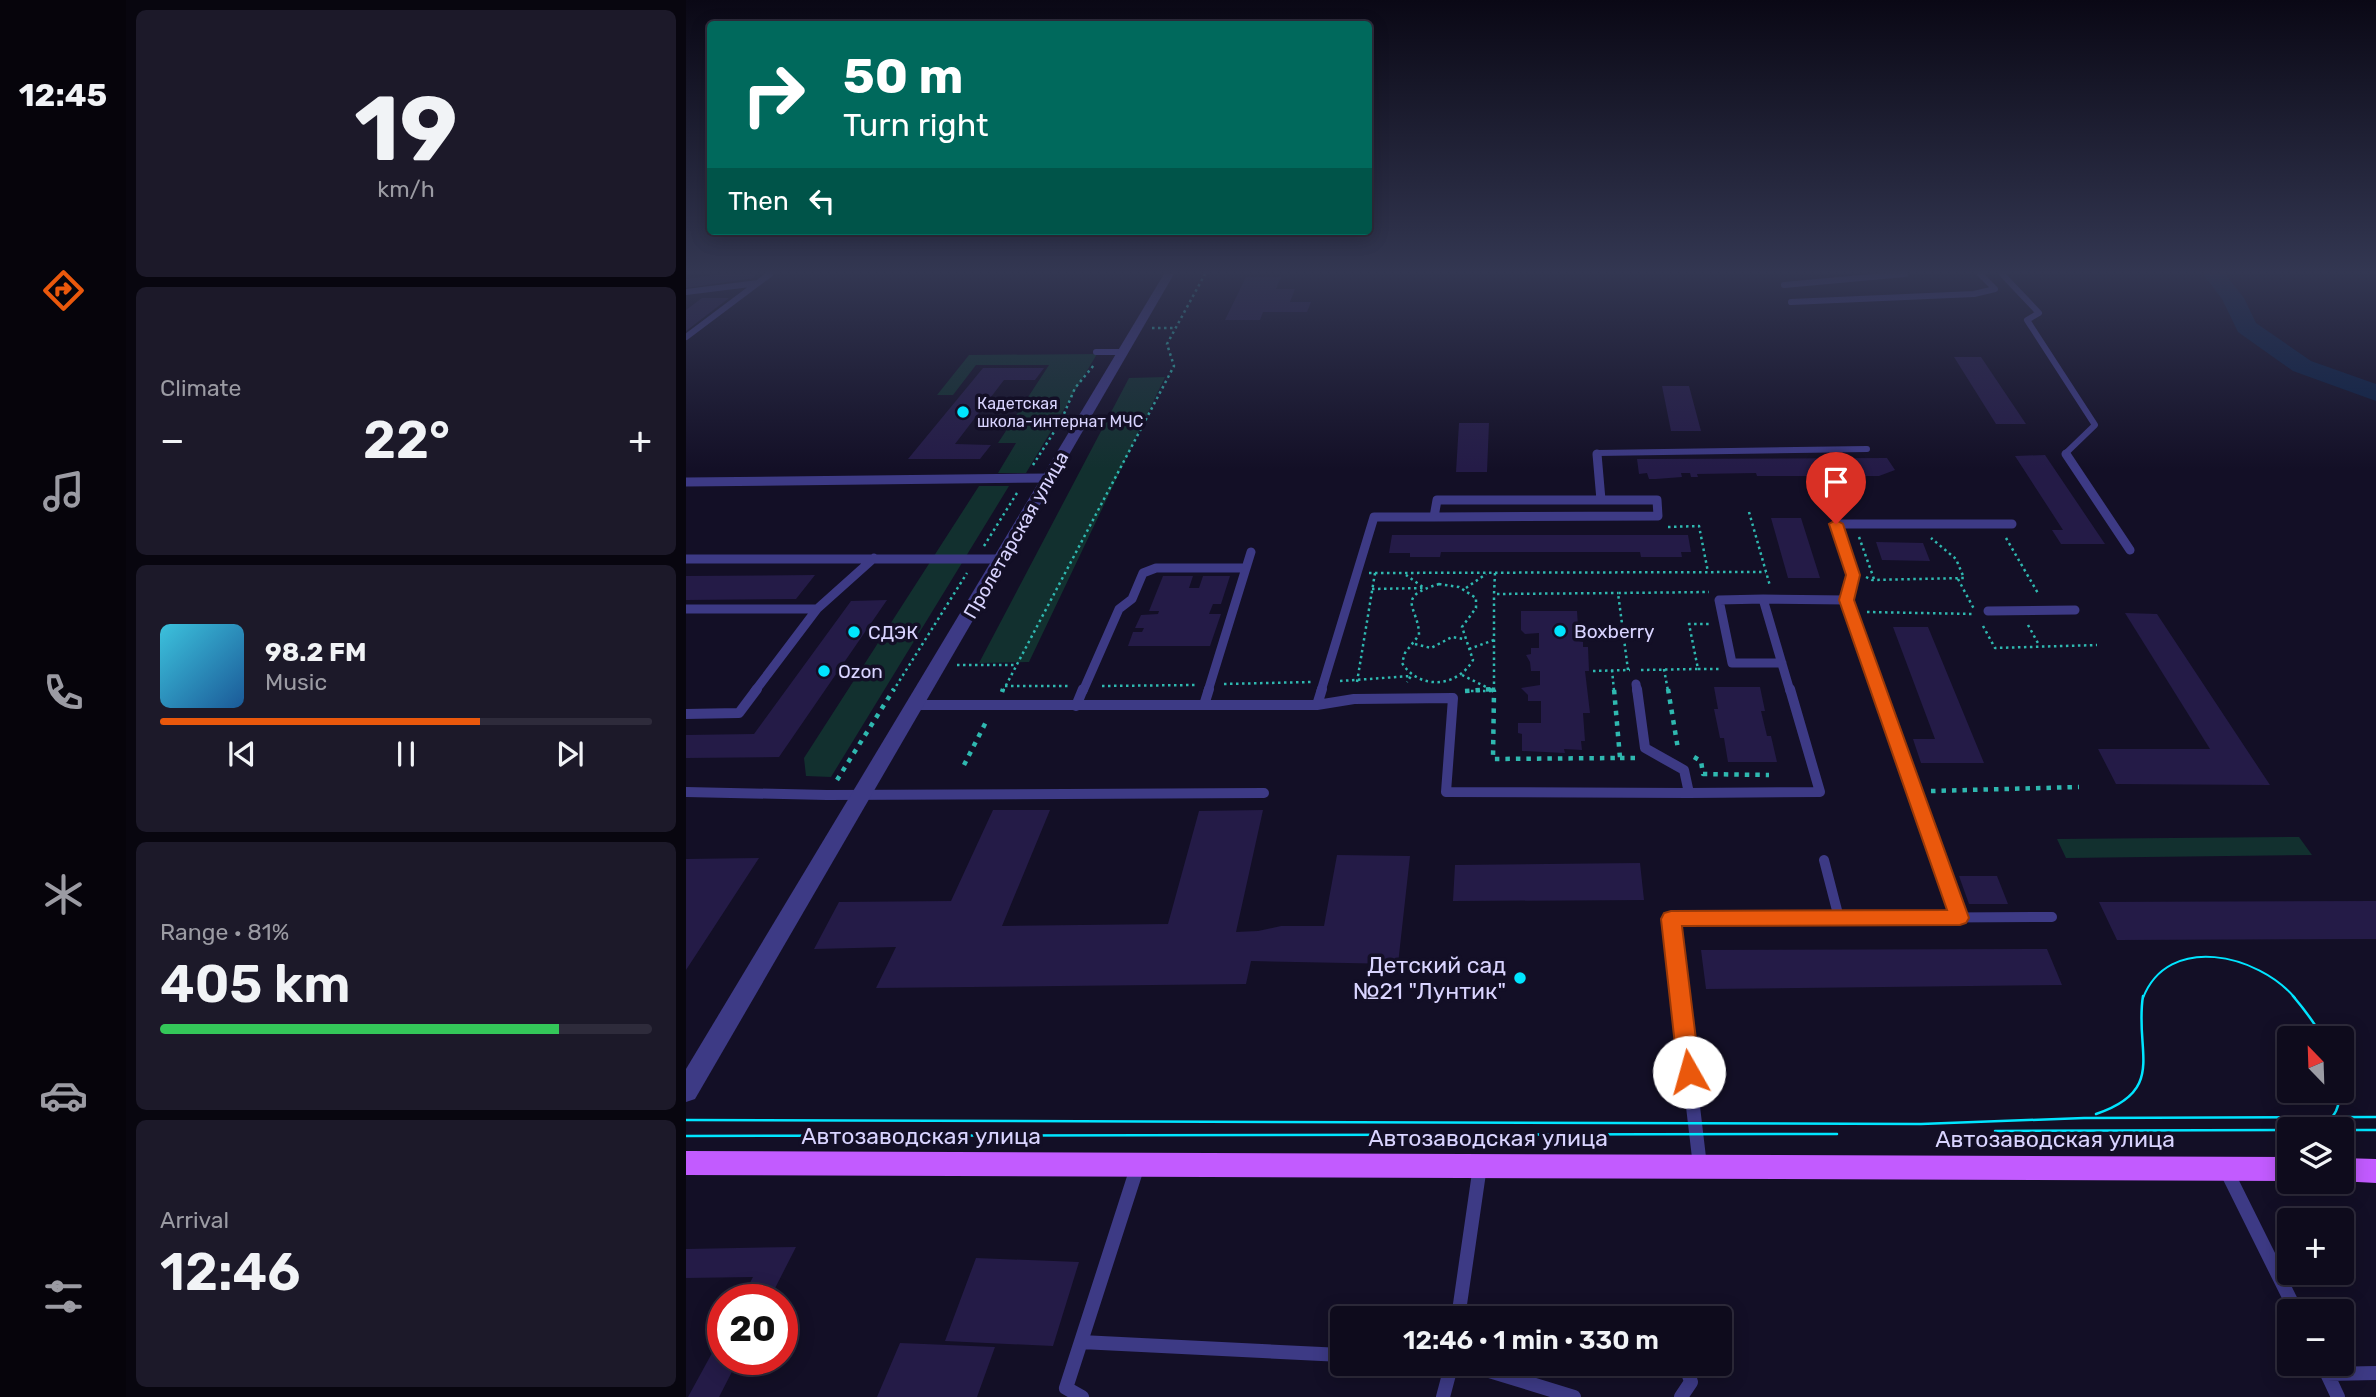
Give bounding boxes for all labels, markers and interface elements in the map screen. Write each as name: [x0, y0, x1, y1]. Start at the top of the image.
text: 50 m: [843, 47, 963, 105]
icon: right: [728, 49, 819, 140]
text: 19: [354, 75, 458, 183]
text: 12:45: [19, 76, 107, 114]
text: Turn right: [843, 106, 988, 144]
text: km/h: [377, 175, 435, 203]
icon: left: [803, 182, 841, 220]
text: Then: [728, 186, 789, 217]
icon: directions: [39, 266, 88, 315]
text: Climate: [160, 374, 241, 402]
place label: Кадетская школа-интернат МЧС: [977, 394, 1143, 431]
marker: Кадетская школа-интернат МЧС: [955, 404, 971, 420]
text: 22°: [363, 409, 450, 471]
text: −: [160, 417, 185, 463]
text: +: [628, 417, 652, 463]
street label: Пролетарская улица: [959, 447, 1073, 623]
pin: [1806, 452, 1866, 524]
icon: arrive: [1817, 463, 1855, 501]
icon: music: [39, 467, 88, 516]
place label: Boxberry: [1574, 620, 1654, 643]
place label: СДЭК: [868, 621, 918, 644]
marker: Boxberry: [1552, 623, 1568, 639]
marker: СДЭК: [846, 624, 862, 640]
text: 98.2 FM: [265, 637, 367, 668]
place label: Ozon: [838, 660, 883, 683]
marker: Ozon: [816, 663, 832, 679]
icon: phone: [39, 668, 88, 717]
text: Music: [265, 668, 327, 696]
icon: previous: [223, 735, 261, 773]
icon: pause: [387, 735, 425, 773]
icon: next: [551, 735, 589, 773]
icon: climate: [39, 870, 88, 919]
text: Range · 81%: [160, 918, 289, 946]
place label: Детский сад №21 "Лунтик": [1353, 951, 1506, 1005]
text: 405 km: [160, 953, 351, 1015]
marker: Детский сад №21 "Лунтик": [1512, 970, 1528, 986]
north arrow: [2277, 1026, 2354, 1102]
map controls: [2277, 1026, 2354, 1376]
position arrow: [1652, 1035, 1726, 1109]
icon: car: [39, 1071, 88, 1120]
button: layers: [2277, 1117, 2354, 1194]
street label: Автозаводская улица: [801, 1122, 1041, 1150]
street label: Автозаводская улица: [1368, 1124, 1608, 1152]
street label: Автозаводская улица: [1935, 1125, 2175, 1153]
text: Arrival: [160, 1206, 229, 1234]
button: +: [2277, 1208, 2354, 1285]
text: 12:46: [160, 1241, 300, 1303]
icon: filters: [39, 1272, 88, 1321]
speed limit sign: 20: [707, 1284, 798, 1375]
button: −: [2277, 1299, 2354, 1376]
text: 12:46 · 1 min · 330 m: [1403, 1325, 1659, 1356]

